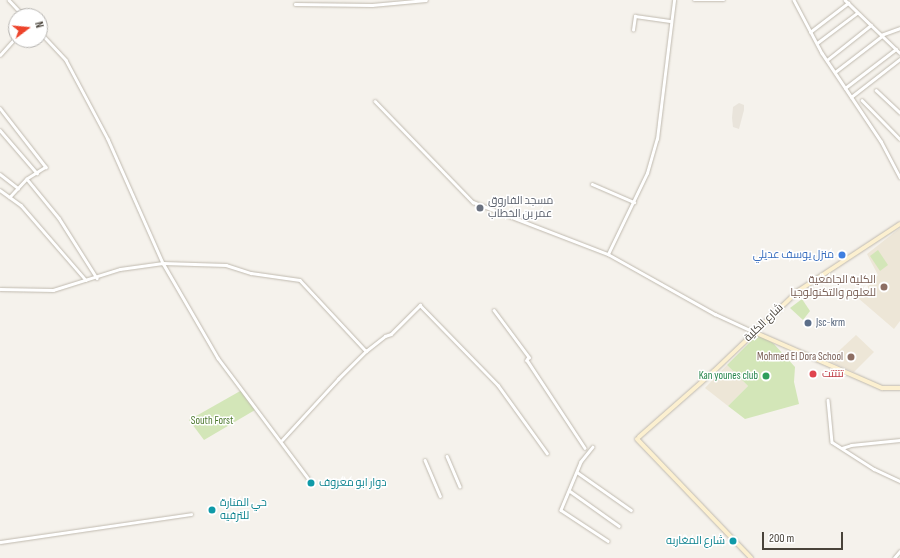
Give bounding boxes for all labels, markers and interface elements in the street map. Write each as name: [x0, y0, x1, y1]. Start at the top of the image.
north arrow: [8, 8, 48, 48]
text: N: [32, 20, 46, 29]
place label: مسجد الفاروق عمر بن الخطاب: [488, 195, 553, 221]
marker: مسجد الفاروق عمر بن الخطاب: [475, 203, 485, 213]
place label: منزل يوسف عديلي: [753, 248, 834, 262]
marker: منزل يوسف عديلي: [837, 250, 847, 260]
place label: الكلية الجامعية للعلوم والتكنولوجيا: [790, 274, 876, 300]
marker: الكلية الجامعية للعلوم والتكنولوجيا: [879, 282, 889, 292]
street label: شارع الكلية: [742, 301, 786, 345]
place label: Jsc-krm: [816, 316, 845, 330]
marker: Jsc-krm: [803, 318, 813, 328]
place label: Mohmed El Dora School: [757, 350, 843, 364]
marker: Mohmed El Dora School: [846, 352, 856, 362]
place label: تتتتت: [822, 367, 844, 381]
marker: تتتتت: [807, 368, 819, 380]
place label: Kan younes club: [699, 369, 758, 383]
marker: Kan younes club: [761, 371, 771, 381]
park label: South Forst: [191, 414, 233, 428]
place label: دوار ابو معروف: [319, 476, 387, 490]
marker: دوار ابو معروف: [306, 478, 316, 488]
place label: حي المنارة للترفيه: [220, 497, 267, 523]
marker: حي المنارة للترفيه: [207, 505, 217, 515]
scale bar: [764, 524, 845, 550]
text: 200 m: [769, 531, 794, 546]
place label: شارع المغاربه: [666, 534, 725, 548]
marker: شارع المغاربه: [728, 536, 738, 546]

